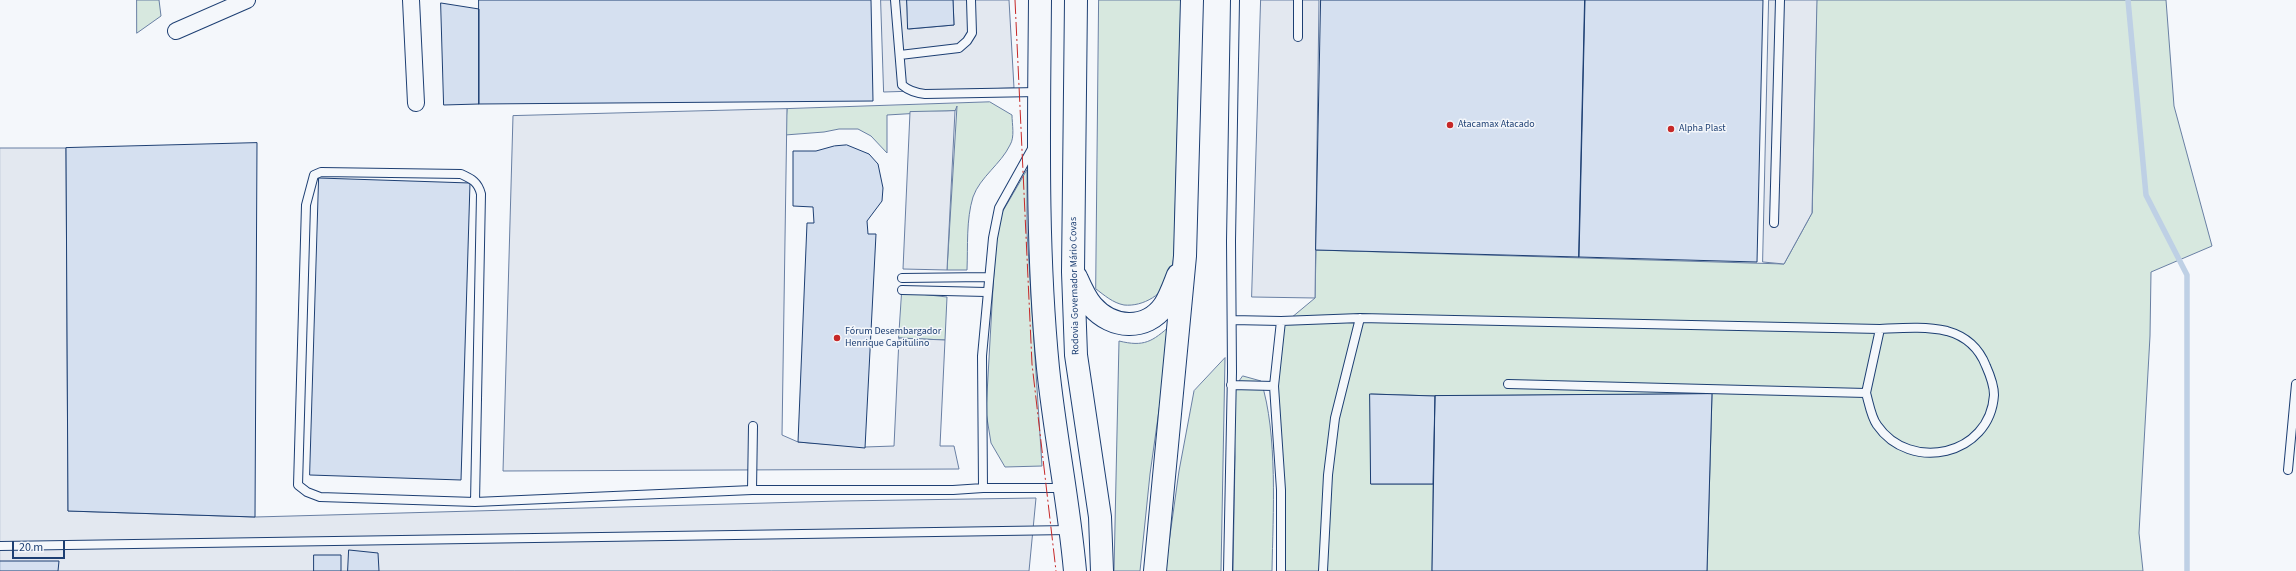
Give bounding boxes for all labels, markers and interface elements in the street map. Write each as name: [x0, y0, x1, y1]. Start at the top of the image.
place label: Atacamax Atacado: [1458, 119, 1535, 131]
marker: Atacamax Atacado: [1445, 120, 1455, 130]
place label: Alpha Plast: [1679, 123, 1726, 135]
marker: Alpha Plast: [1666, 124, 1676, 134]
street label: Rodovia Governador Mário Covas: [1068, 217, 1082, 355]
place label: Fórum Desembargador Henrique Capitulino: [845, 326, 941, 350]
marker: Fórum Desembargador Henrique Capitulino: [832, 333, 842, 343]
scale bar: [14, 533, 67, 559]
text: 20 m: [19, 539, 43, 556]

